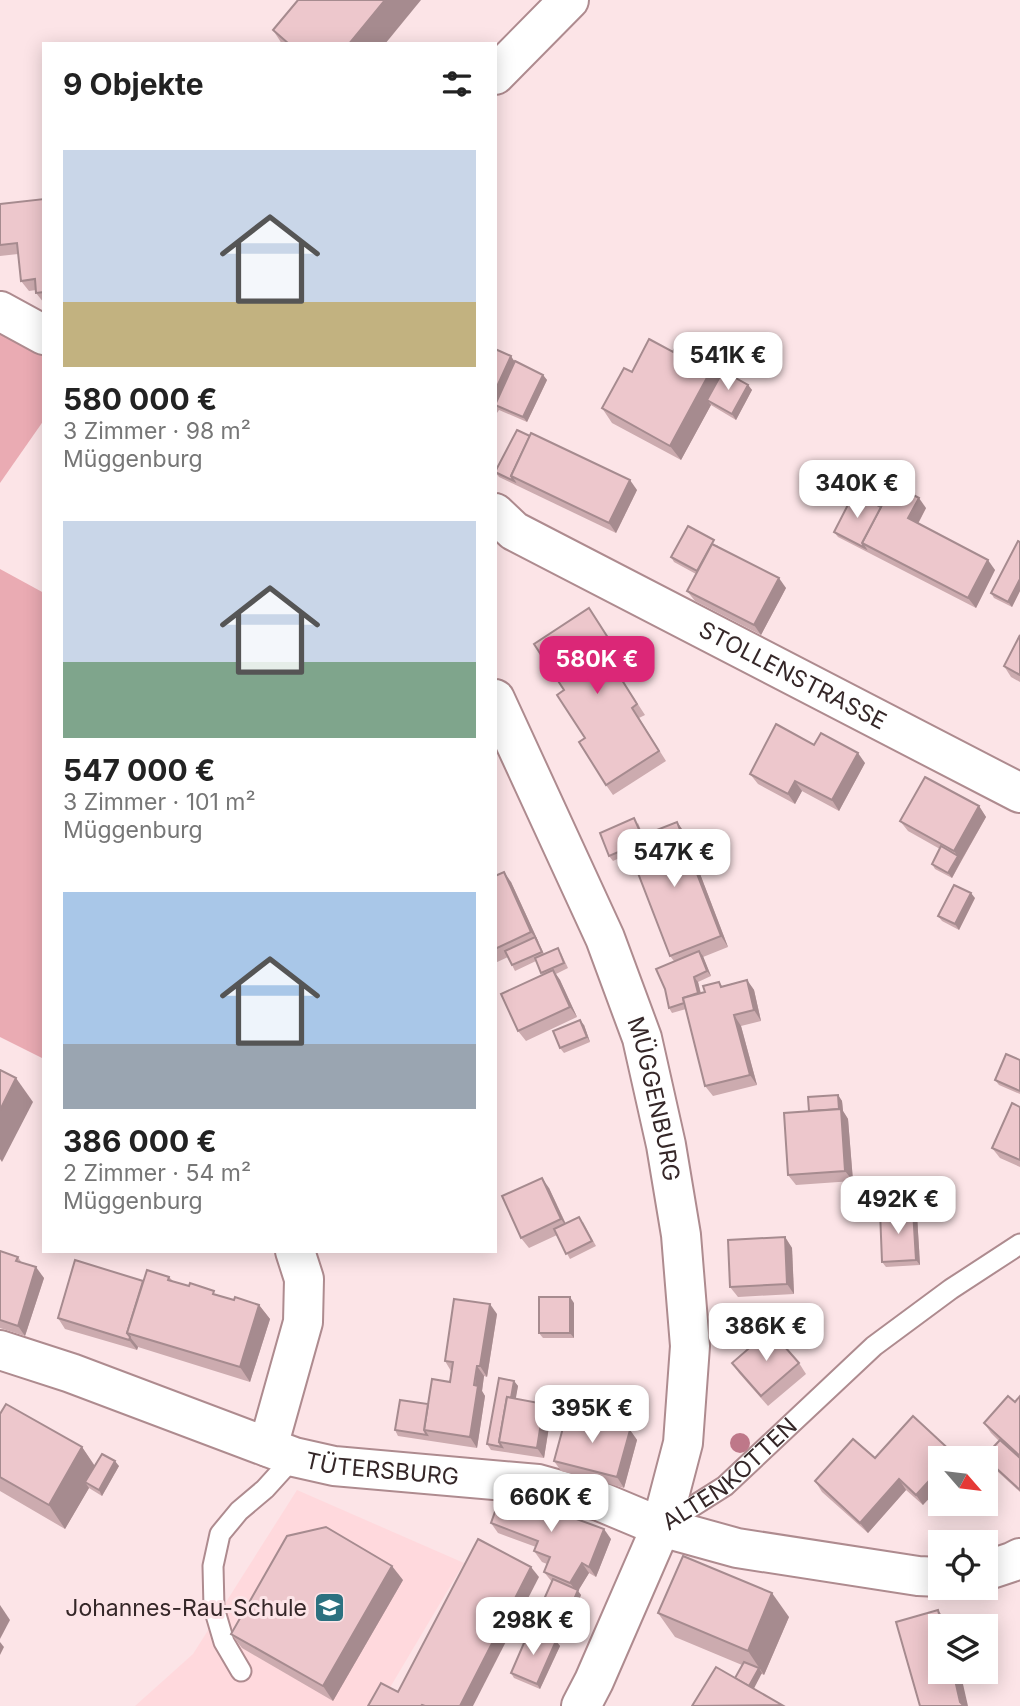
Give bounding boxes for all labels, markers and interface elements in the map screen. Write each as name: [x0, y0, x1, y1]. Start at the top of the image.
icon: filters: [438, 65, 476, 103]
text: 9 Objekte: [63, 66, 204, 102]
icon: home: [207, 196, 333, 322]
pin: 541K €: [671, 332, 785, 392]
text: 541K €: [689, 341, 767, 369]
text: 580 000 €: [63, 381, 217, 417]
text: 3 Zimmer · 98 m²: [63, 417, 251, 445]
text: Müggenburg: [63, 445, 203, 473]
pin: 340K €: [800, 461, 914, 520]
text: 340K €: [815, 469, 899, 497]
icon: home: [207, 567, 333, 693]
street label: STOLLENSTRASSE: [694, 615, 891, 735]
pin: 580K €: [540, 636, 654, 696]
text: 580K €: [556, 645, 638, 673]
text: 547 000 €: [63, 752, 215, 788]
text: 3 Zimmer · 101 m²: [63, 788, 256, 816]
text: Müggenburg: [63, 816, 203, 844]
pin: 547K €: [617, 830, 731, 889]
text: 547K €: [633, 838, 715, 866]
icon: home: [207, 938, 333, 1064]
street label: MÜGGENBURG: [621, 1013, 686, 1183]
text: 386 000 €: [63, 1123, 217, 1159]
text: 2 Zimmer · 54 m²: [63, 1159, 251, 1187]
pin: 492K €: [841, 1176, 955, 1236]
text: 492K €: [857, 1185, 939, 1213]
text: Müggenburg: [63, 1187, 203, 1215]
pin: 386K €: [709, 1304, 823, 1363]
text: 386K €: [725, 1312, 807, 1340]
pin: 395K €: [535, 1386, 649, 1445]
text: 395K €: [551, 1394, 633, 1422]
street label: ALTENKOTTEN: [657, 1412, 803, 1536]
street label: TÜTERSBURG: [302, 1446, 460, 1491]
north arrow: [928, 1446, 998, 1516]
map controls: [928, 1446, 998, 1684]
pin: 660K €: [494, 1474, 608, 1534]
text: 660K €: [509, 1483, 593, 1511]
button: locate: [928, 1530, 998, 1600]
school or university icon: Johannes-Rau-Schule: [313, 1591, 347, 1625]
place label: Johannes-Rau-Schule: [65, 1594, 307, 1622]
pin: 298K €: [476, 1598, 590, 1657]
text: 298K €: [492, 1606, 574, 1634]
button: layers: [928, 1614, 998, 1684]

